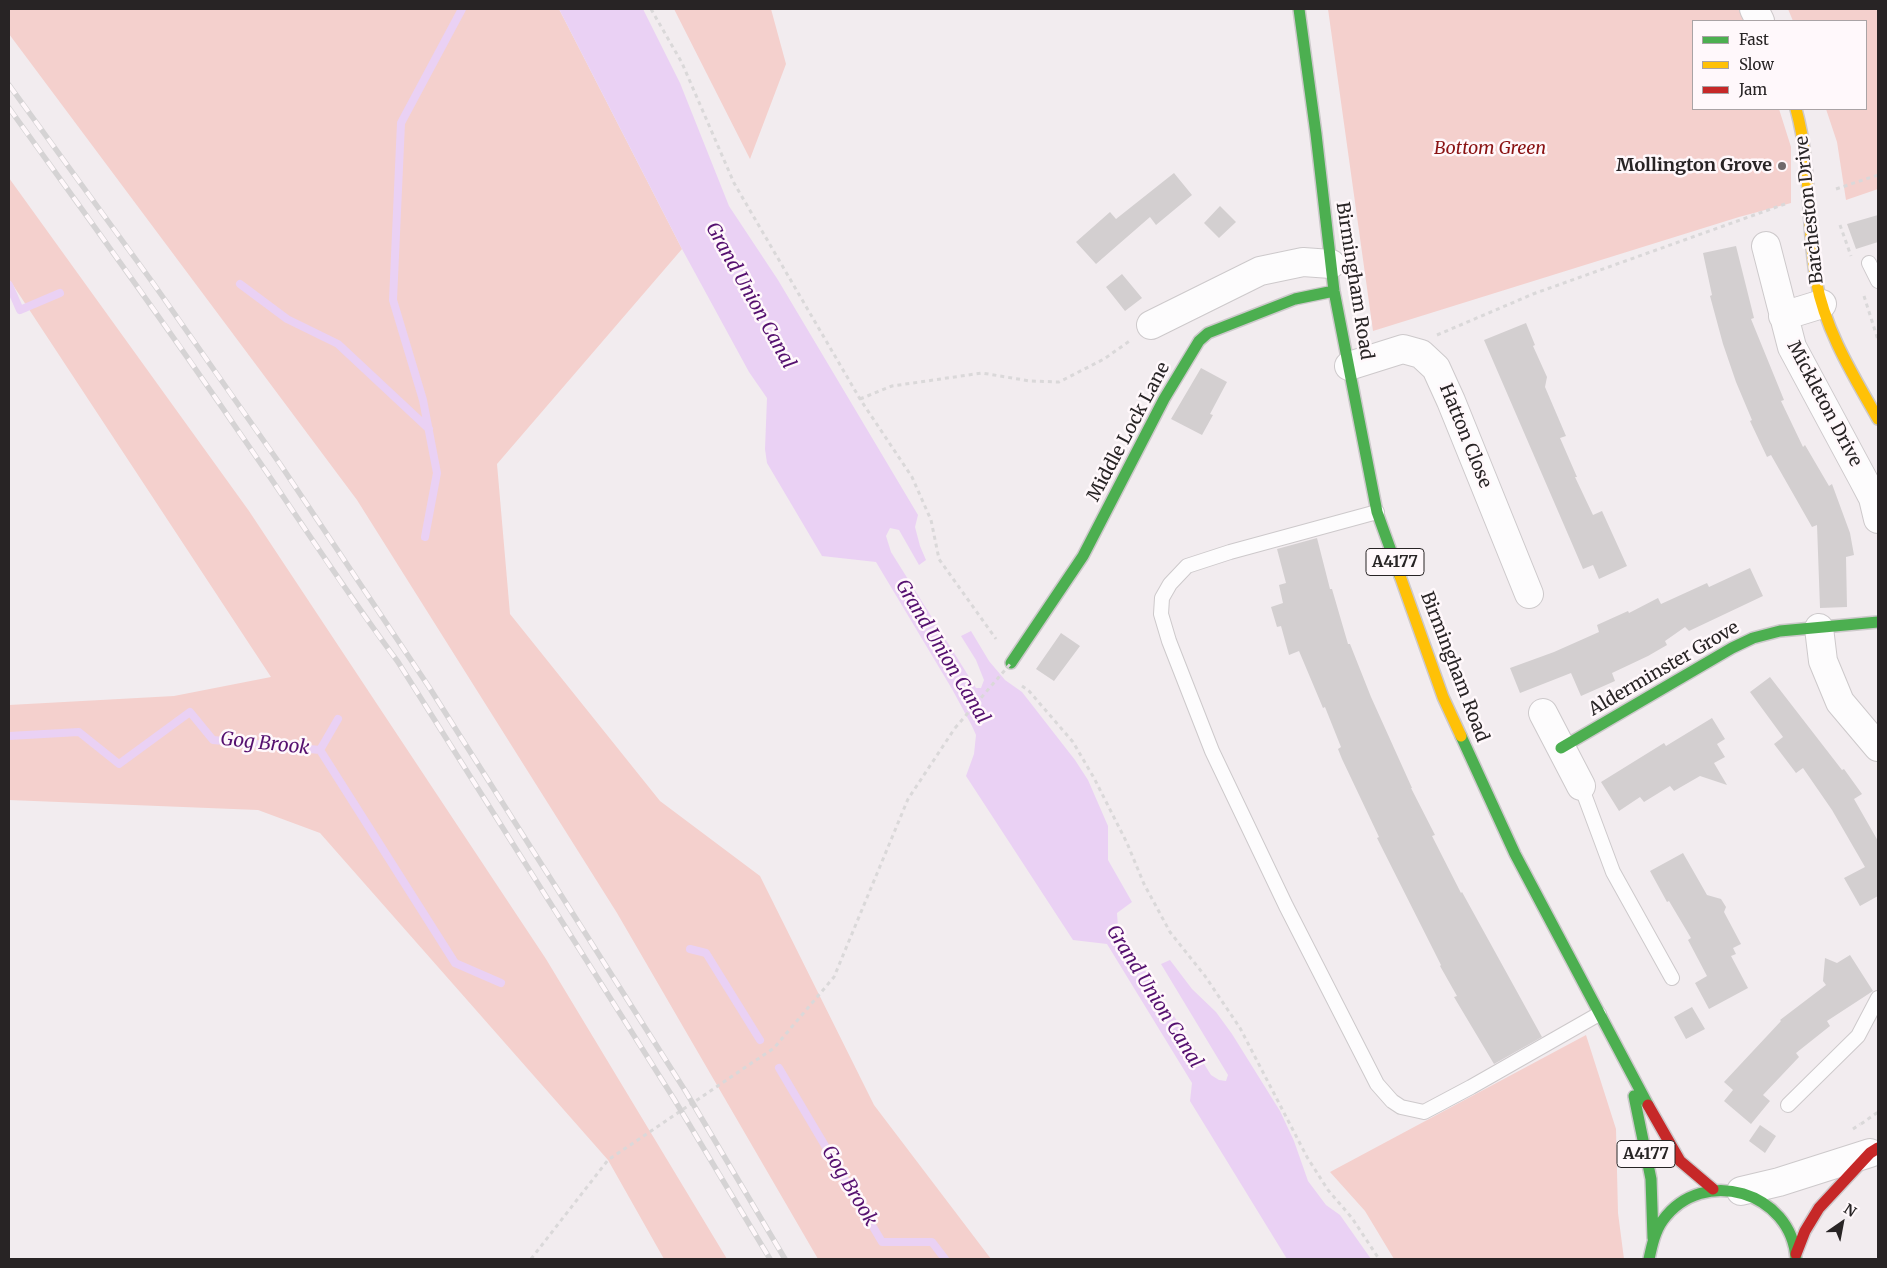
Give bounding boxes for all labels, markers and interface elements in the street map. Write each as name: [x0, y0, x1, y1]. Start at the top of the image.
legend: [1692, 20, 1867, 110]
text: Fast: [1739, 30, 1769, 49]
text: Slow: [1739, 55, 1774, 74]
text: Jam: [1739, 80, 1767, 99]
street label: Barcheston Drive: [1791, 135, 1829, 285]
park label: Bottom Green: [1434, 138, 1546, 160]
place label: Mollington Grove: [1616, 155, 1772, 177]
marker: Mollington Grove: [1776, 160, 1788, 172]
street label: Birmingham Road: [1331, 201, 1377, 361]
water label: Grand Union Canal: [700, 219, 800, 373]
street label: Mickleton Drive: [1782, 338, 1866, 470]
street label: Middle Lock Lane: [1083, 359, 1175, 505]
street label: Hatton Close: [1434, 381, 1496, 491]
road number: A4177: [1366, 548, 1424, 576]
water label: Grand Union Canal: [890, 576, 994, 728]
street label: Birmingham Road: [1415, 589, 1493, 745]
street label: Alderminster Grove: [1585, 617, 1743, 721]
water label: Gog Brook: [219, 728, 311, 760]
water label: Grand Union Canal: [1101, 921, 1207, 1073]
road number: A4177: [1617, 1140, 1675, 1168]
water label: Gog Brook: [816, 1142, 882, 1230]
north arrow: [1817, 1198, 1867, 1248]
text: N: [1841, 1200, 1860, 1221]

